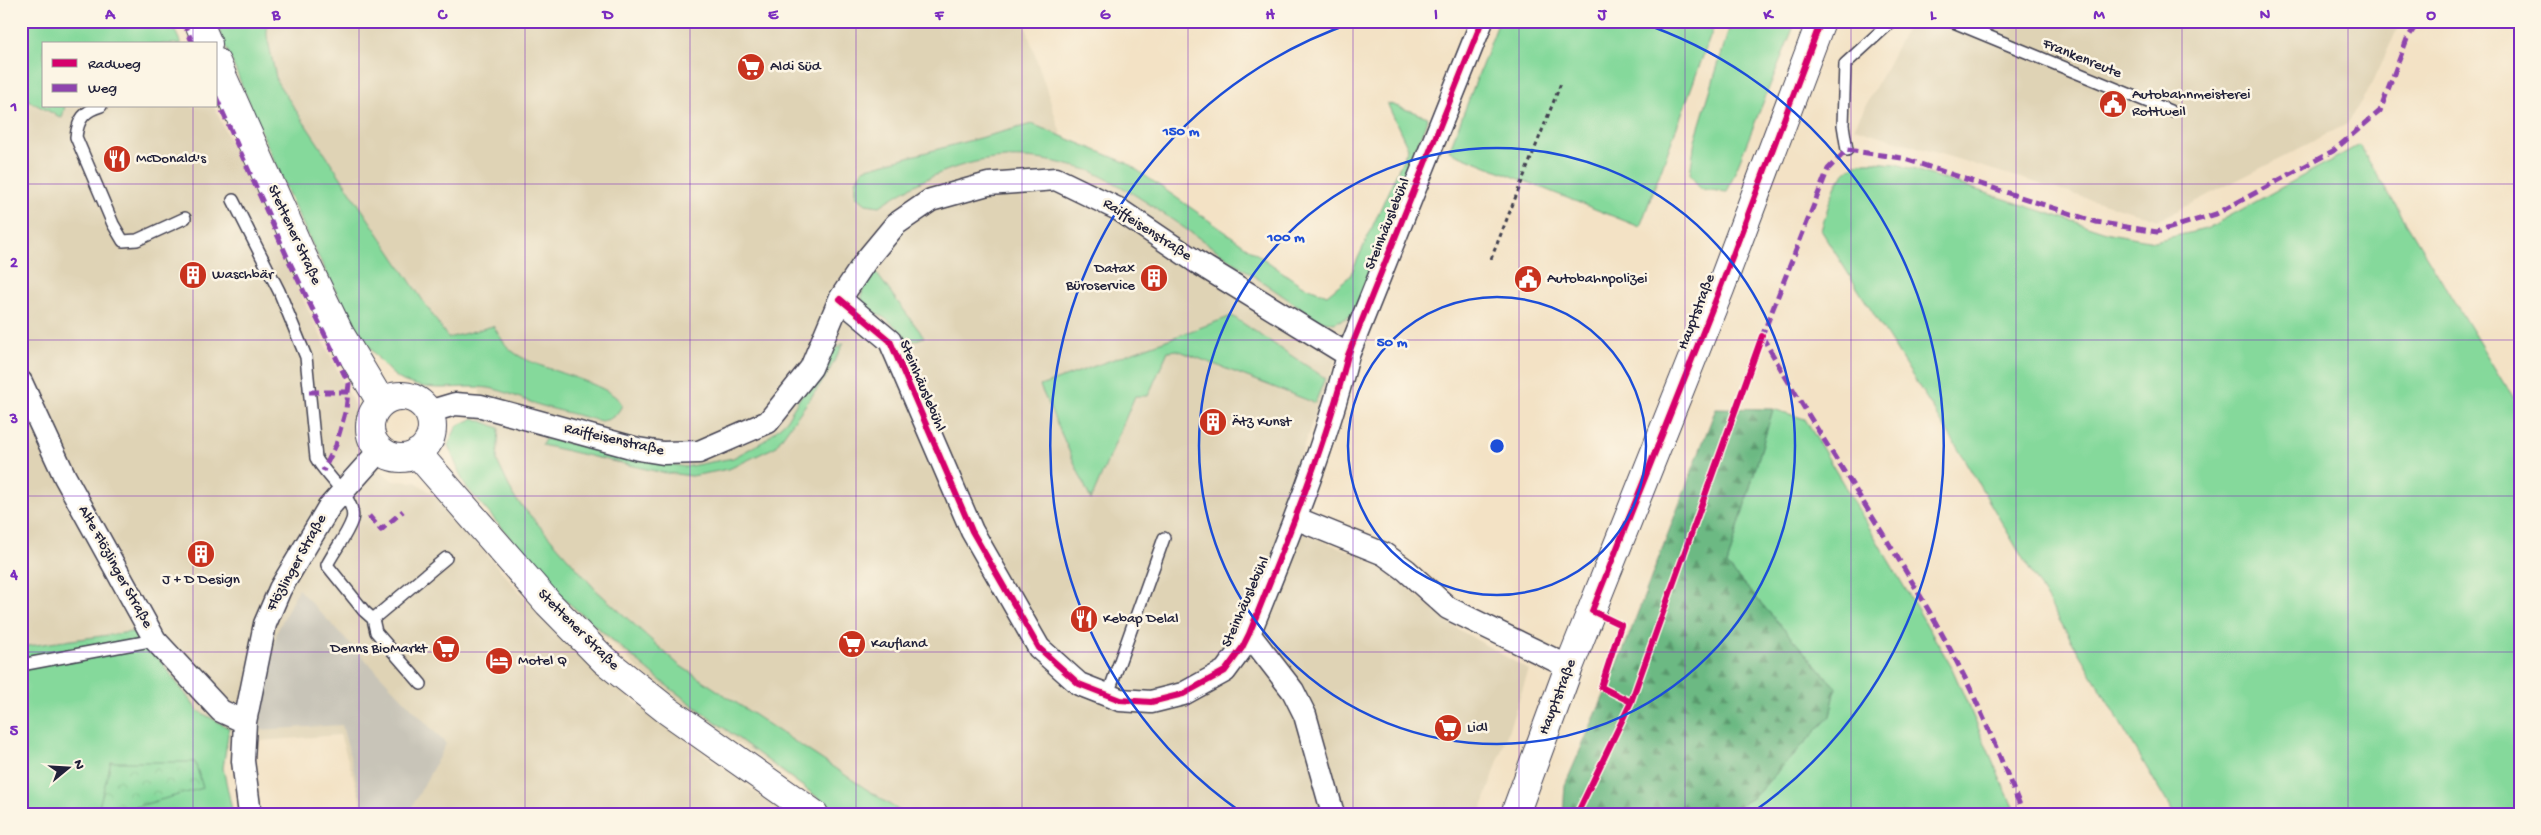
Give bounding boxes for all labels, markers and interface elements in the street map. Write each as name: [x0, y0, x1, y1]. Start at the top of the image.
text: A: [104, 7, 116, 26]
text: B: [271, 7, 281, 26]
text: C: [437, 7, 448, 26]
text: D: [601, 7, 614, 26]
text: E: [768, 7, 779, 26]
text: F: [934, 7, 945, 26]
text: G: [1100, 7, 1111, 26]
text: H: [1265, 7, 1275, 26]
text: I: [1434, 7, 1438, 26]
text: J: [1597, 7, 1608, 26]
text: K: [1763, 7, 1775, 26]
text: L: [1930, 7, 1937, 26]
text: M: [2093, 7, 2105, 26]
text: N: [2260, 7, 2271, 26]
text: O: [2426, 7, 2436, 26]
street label: Frankenreute: [2039, 35, 2125, 83]
legend: [42, 42, 218, 108]
supermarket icon: Aldi Süd: [736, 52, 766, 82]
text: Radweg: [88, 56, 141, 74]
place label: Aldi Süd: [770, 58, 822, 76]
text: Weg: [88, 80, 117, 98]
place label: Autobahnmeisterei Rottweil: [2132, 86, 2251, 121]
public building icon: Autobahnmeisterei Rottweil: [2098, 89, 2128, 119]
text: 1: [10, 99, 17, 118]
text: 150 m: [1162, 123, 1200, 141]
restaurant icon: McDonald's: [102, 144, 132, 174]
place label: McDonald's: [136, 150, 206, 168]
street label: Steinhäuslebühl: [1361, 175, 1415, 273]
street label: Stettener Straße: [263, 182, 325, 288]
street label: Raiffeisenstraße: [1099, 195, 1195, 266]
text: 100 m: [1266, 229, 1305, 247]
text: 2: [10, 255, 18, 274]
building icon: Waschbär: [178, 260, 208, 290]
place label: Datax Büroservice: [1065, 260, 1135, 295]
building icon: Datax Büroservice: [1139, 263, 1169, 293]
public building icon: Autobahnpolizei: [1513, 264, 1543, 294]
place label: Waschbär: [212, 266, 275, 284]
place label: Autobahnpolizei: [1547, 270, 1648, 288]
street label: Hauptstraße: [1674, 271, 1720, 352]
text: 50 m: [1377, 334, 1408, 352]
street label: Steinhäuslebühl: [895, 338, 949, 434]
building icon: Ätz Kunst: [1198, 407, 1228, 437]
text: 3: [9, 411, 18, 430]
place label: Ätz Kunst: [1232, 413, 1293, 431]
street label: Raiffeisenstraße: [562, 420, 666, 460]
centre of rings: [1488, 437, 1506, 455]
street label: Alte Flözlinger Straße: [74, 503, 156, 632]
street label: Flözlinger Straße: [263, 511, 331, 615]
building icon: J + D Design: [186, 539, 216, 569]
street label: Steinhäuslebühl: [1218, 554, 1274, 650]
text: 4: [9, 567, 18, 586]
place label: J + D Design: [162, 571, 240, 589]
street label: Stettener Straße: [533, 585, 623, 675]
restaurant icon: Kebap Delal: [1069, 604, 1099, 634]
place label: Kebap Delal: [1103, 610, 1179, 628]
supermarket icon: Kaufland: [837, 629, 867, 659]
supermarket icon: Denns BioMarkt: [431, 634, 461, 664]
place label: Kaufland: [871, 635, 928, 653]
place label: Denns BioMarkt: [330, 640, 429, 658]
hotel icon: Motel Q: [484, 646, 514, 676]
place label: Motel Q: [518, 652, 567, 670]
street label: Hauptstraße: [1535, 656, 1581, 737]
supermarket icon: Lidl: [1433, 713, 1463, 743]
place label: Lidl: [1467, 719, 1488, 737]
text: 5: [10, 723, 19, 742]
north arrow: [42, 742, 92, 792]
text: N: [68, 758, 87, 772]

